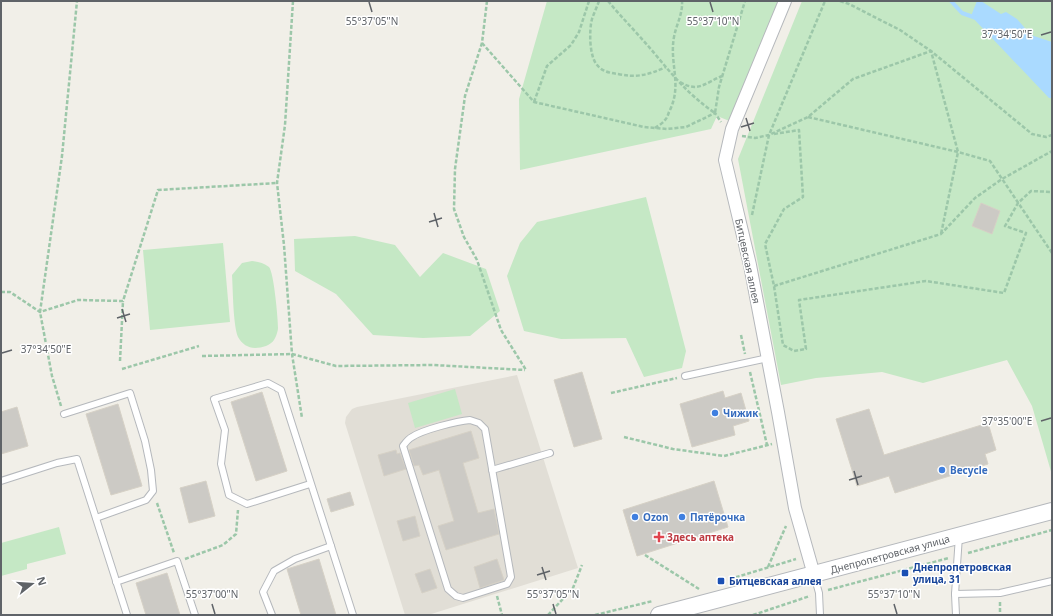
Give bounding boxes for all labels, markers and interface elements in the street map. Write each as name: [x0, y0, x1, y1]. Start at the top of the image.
text: 55°37'05"N: [346, 14, 398, 28]
text: 55°37'10"N: [687, 14, 739, 28]
text: 37°34'50"E: [982, 27, 1032, 41]
street label: Битцевская аллея: [732, 217, 764, 305]
text: 37°34'50"E: [21, 342, 71, 356]
place label: Чижик: [723, 406, 759, 420]
marker: Чижик: [710, 408, 720, 418]
text: 37°35'00"E: [982, 414, 1032, 428]
place label: Becycle: [950, 463, 988, 477]
marker: Becycle: [937, 465, 947, 475]
place label: Ozon: [643, 510, 669, 524]
place label: Пятёрочка: [690, 510, 745, 524]
marker: Ozon: [630, 512, 640, 522]
marker: Пятёрочка: [677, 512, 687, 522]
place label: Здесь аптека: [667, 530, 734, 544]
street label: Днепропетровская улица: [829, 531, 951, 577]
marker: Здесь аптека: [654, 532, 664, 542]
place label: Днепропетровская улица, 31: [912, 560, 1011, 586]
north arrow: [12, 564, 52, 604]
marker: Днепропетровская улица, 31: [900, 568, 910, 578]
text: N: [34, 574, 51, 587]
place label: Битцевская аллея: [729, 574, 822, 588]
marker: Битцевская аллея: [716, 576, 726, 586]
text: 55°37'00"N: [186, 587, 238, 601]
text: 55°37'05"N: [527, 587, 579, 601]
text: 55°37'10"N: [868, 587, 920, 601]

